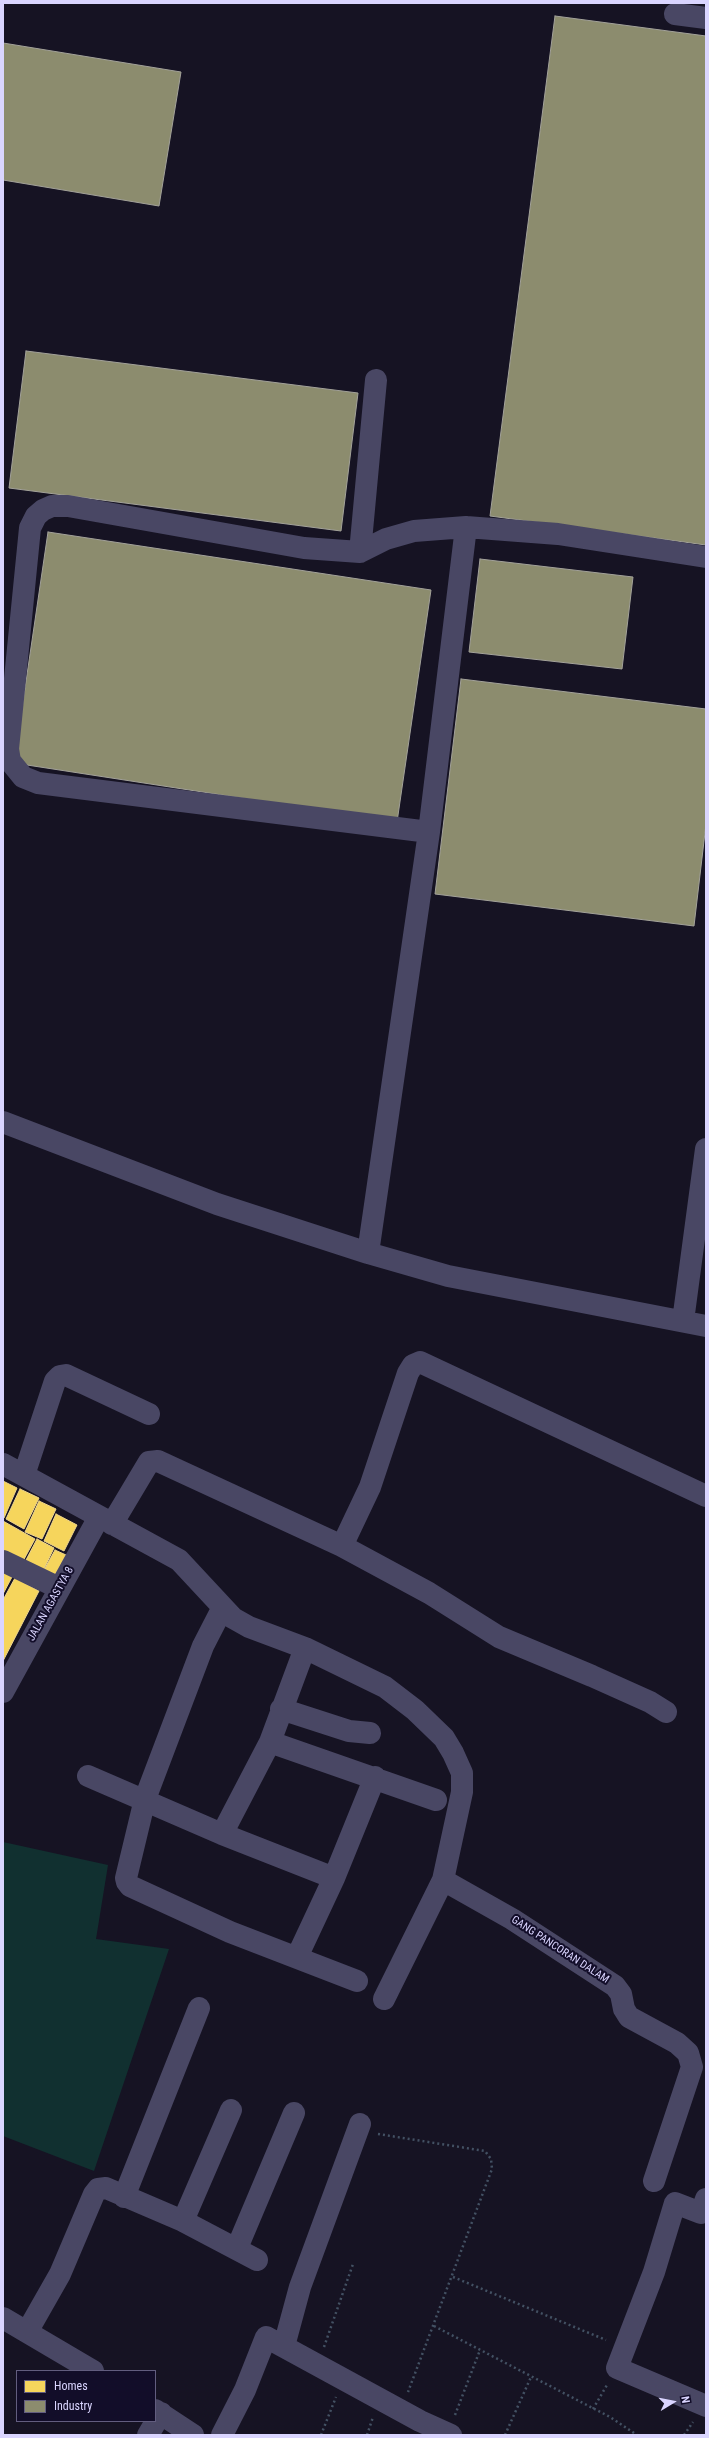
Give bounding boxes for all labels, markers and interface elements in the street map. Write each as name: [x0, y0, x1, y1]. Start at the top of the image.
street label: JALAN AGASTYA 8: [25, 1565, 77, 1643]
street label: GANG PANCORAN DALAM: [509, 1913, 611, 1987]
legend: [16, 2370, 156, 2422]
text: Homes: [54, 2379, 88, 2393]
north arrow: [653, 2382, 693, 2422]
text: N: [678, 2395, 692, 2404]
text: Industry: [54, 2399, 92, 2413]

